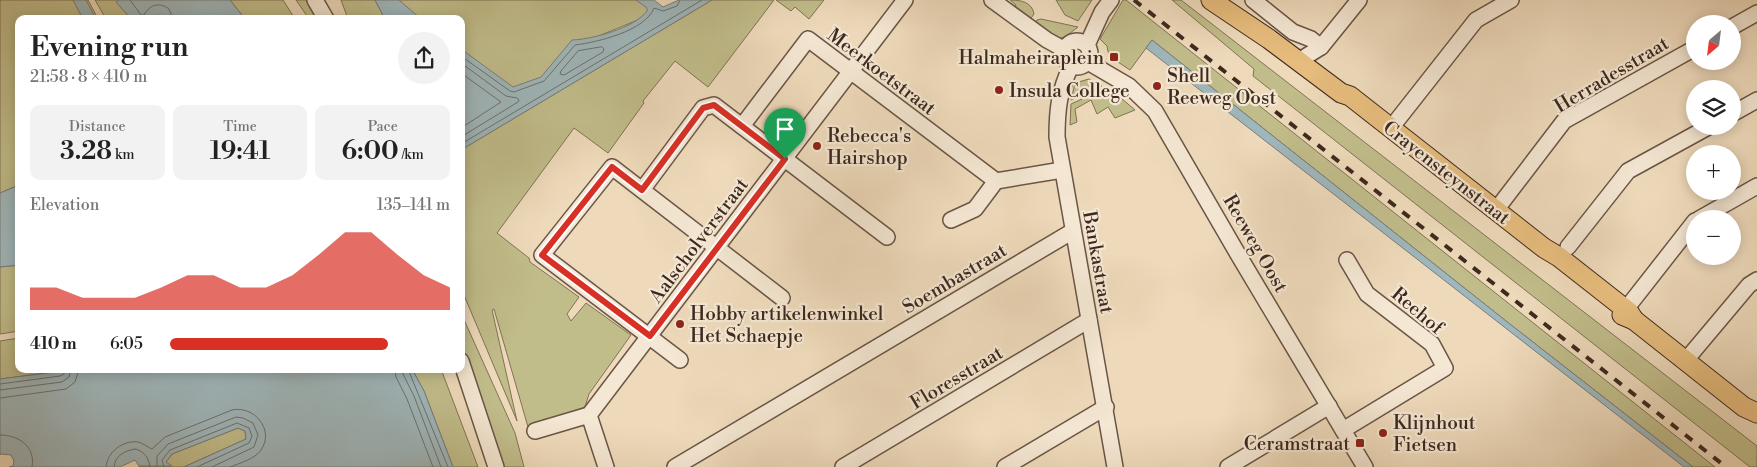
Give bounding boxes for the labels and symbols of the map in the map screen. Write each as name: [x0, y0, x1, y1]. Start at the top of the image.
north arrow: [1686, 15, 1741, 70]
street label: Meerkoetstraat: [822, 23, 941, 121]
street label: Herradesstraat: [1550, 31, 1673, 118]
place label: Halmaheiraplein: [959, 46, 1104, 70]
marker: Halmaheiraplein: [1108, 51, 1120, 63]
place label: Shell Reeweg Oost: [1167, 64, 1276, 110]
place label: Insula College: [1009, 79, 1130, 103]
marker: Shell Reeweg Oost: [1151, 80, 1163, 92]
marker: Insula College: [993, 84, 1005, 96]
pin: [764, 108, 806, 159]
street label: Crayensteynstraat: [1378, 116, 1515, 230]
place label: Rebecca's Hairshop: [827, 124, 911, 170]
marker: Rebecca's Hairshop: [811, 140, 823, 152]
street label: Aalscholverstraat: [643, 173, 754, 309]
street label: Reeweg Oost: [1217, 190, 1293, 297]
street label: Bankastraat: [1077, 208, 1119, 316]
street label: Soembastraat: [898, 238, 1011, 319]
street label: Reehof: [1386, 282, 1449, 340]
place label: Hobby artikelenwinkel Het Schaepje: [690, 302, 884, 348]
marker: Hobby artikelenwinkel Het Schaepje: [674, 318, 686, 330]
street label: Floresstraat: [906, 341, 1008, 415]
place label: Klijnhout Fietsen: [1393, 411, 1476, 457]
marker: Klijnhout Fietsen: [1377, 427, 1389, 439]
place label: Ceramstraat: [1244, 432, 1350, 456]
marker: Ceramstraat: [1354, 437, 1366, 449]

